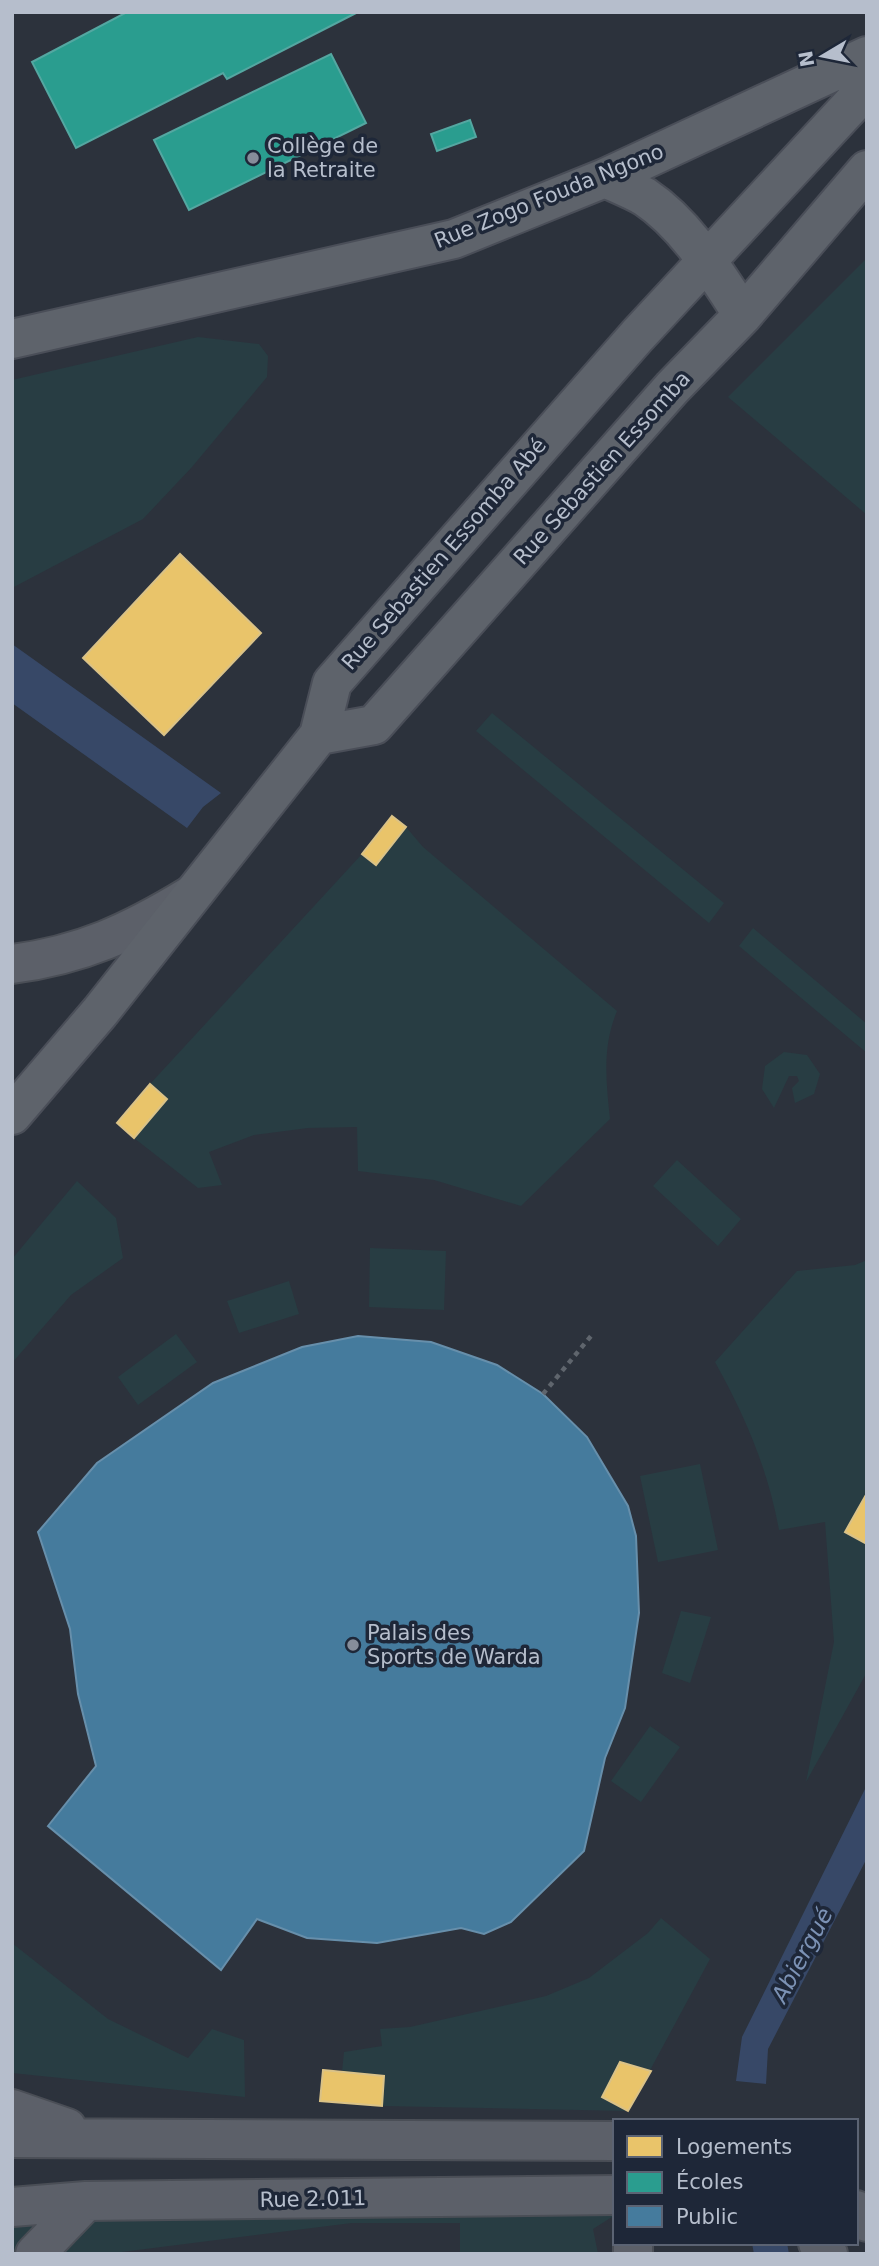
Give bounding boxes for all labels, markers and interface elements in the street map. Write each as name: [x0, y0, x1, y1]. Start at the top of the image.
north arrow: [788, 21, 858, 91]
text: N: [794, 49, 818, 69]
place label: Collège de la Retraite: [267, 134, 378, 182]
street label: Rue Zogo Fouda Ngono: [431, 139, 667, 253]
marker: Collège de la Retraite: [245, 150, 261, 166]
street label: Rue Sebastien Essomba: [509, 366, 695, 570]
street label: Rue Sebastien Essomba Abé: [337, 433, 551, 675]
place label: Palais des Sports de Warda: [367, 1621, 541, 1669]
marker: Palais des Sports de Warda: [345, 1637, 361, 1653]
water label: Abiergué: [765, 1903, 838, 2009]
legend: [613, 2119, 858, 2245]
text: Logements: [676, 2135, 792, 2159]
text: Écoles: [676, 2169, 743, 2194]
street label: Rue 2.011: [259, 2186, 367, 2212]
text: Public: [676, 2205, 738, 2229]

